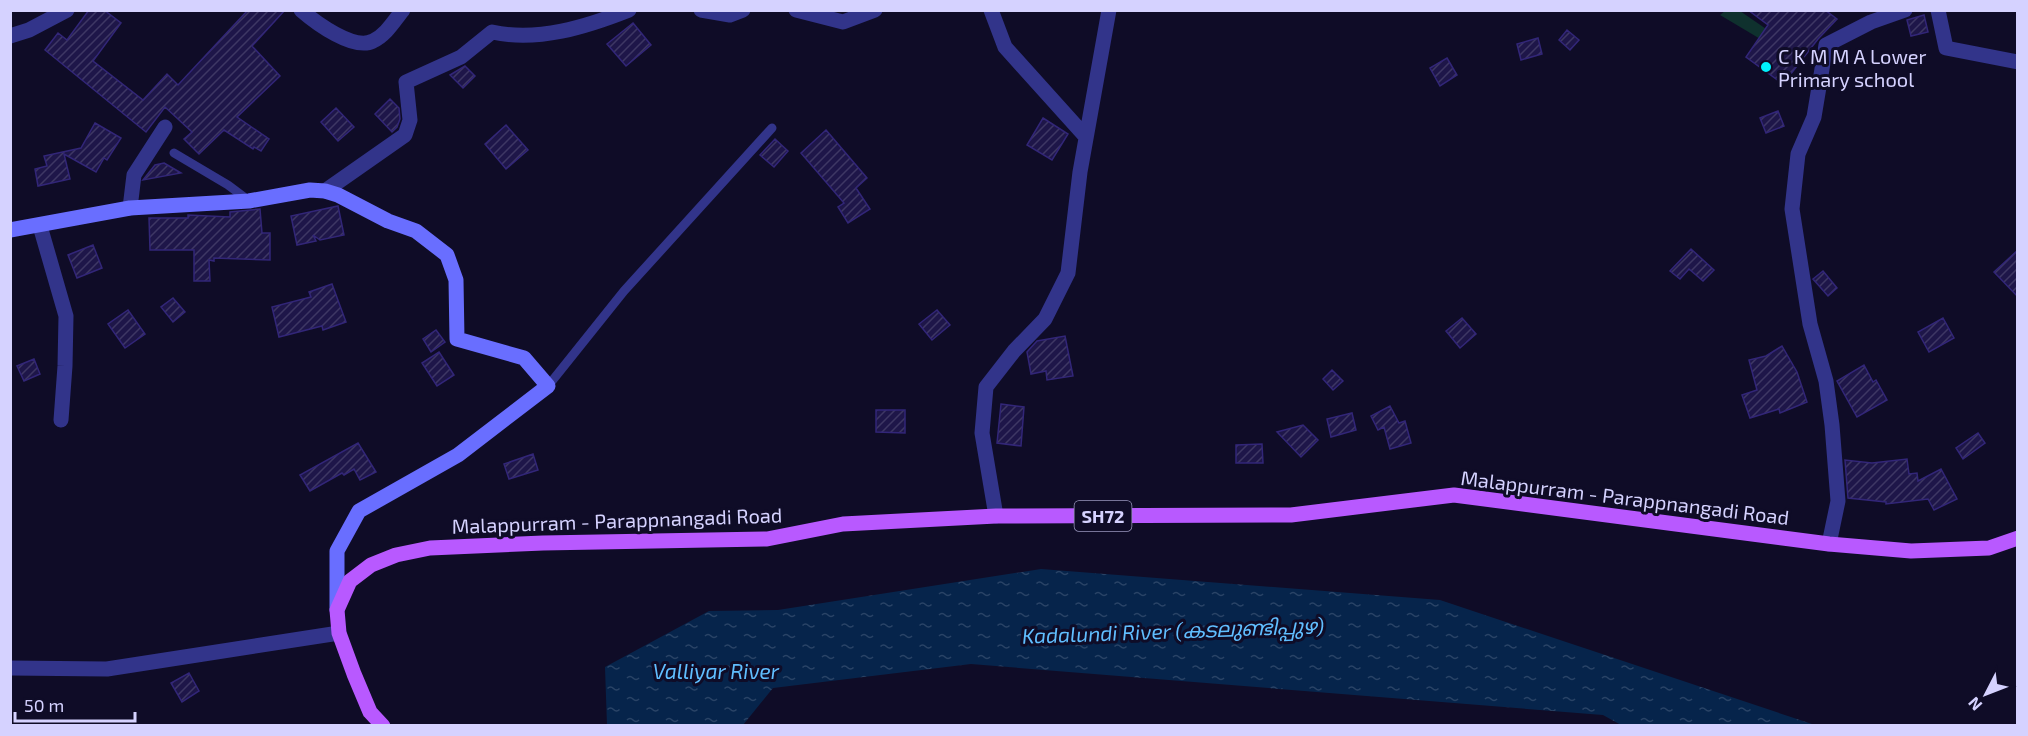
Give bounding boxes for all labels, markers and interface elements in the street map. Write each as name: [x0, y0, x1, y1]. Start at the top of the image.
place label: C K M M A Lower Primary school: [1778, 44, 1927, 91]
marker: C K M M A Lower Primary school: [1759, 60, 1773, 74]
street label: Malappurram - Parappnangadi Road: [1459, 465, 1791, 529]
road number: SH72: [1074, 501, 1132, 531]
street label: Malappurram - Parappnangadi Road: [451, 502, 783, 538]
water label: Kadalundi River (കടലുണ്ടിപ്പുഴ): [1021, 612, 1325, 651]
water label: Valliyar River: [653, 658, 780, 684]
north arrow: [1956, 664, 2016, 724]
scale bar: [15, 685, 135, 723]
text: 50 m: [24, 694, 64, 716]
text: N: [1964, 694, 1985, 715]

